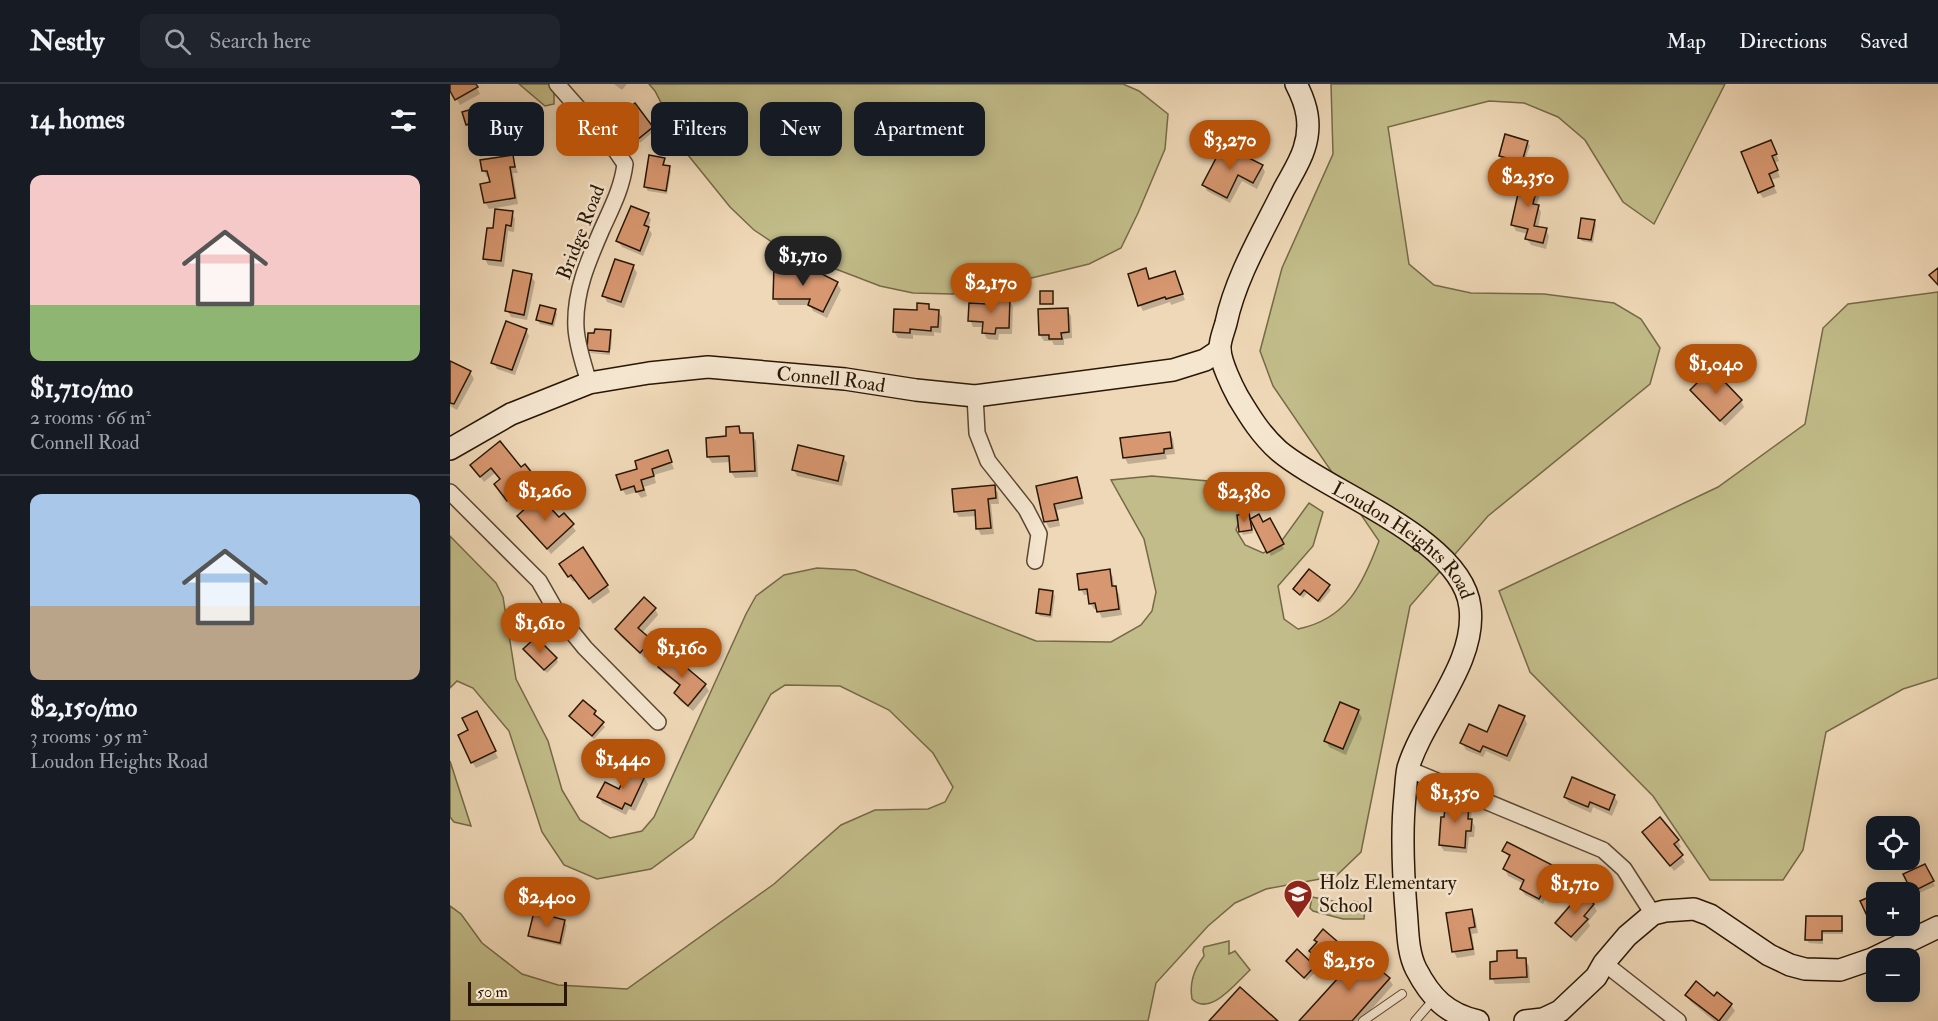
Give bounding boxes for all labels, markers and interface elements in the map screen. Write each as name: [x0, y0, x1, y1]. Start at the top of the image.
search box: [140, 14, 560, 68]
text: Nestly: [30, 24, 104, 59]
icon: search: [161, 25, 194, 58]
text: Search here: [209, 27, 311, 55]
text: Map: [1666, 28, 1706, 55]
text: Directions: [1739, 28, 1827, 55]
text: Saved: [1860, 28, 1908, 55]
chip: Buy: [468, 102, 544, 156]
chip: Rent: [556, 102, 639, 156]
chip: Filters: [651, 102, 748, 156]
chip: New: [760, 102, 842, 156]
chip: Apartment: [854, 102, 985, 156]
text: 14 homes: [30, 104, 125, 136]
icon: filters: [387, 104, 420, 137]
pin: $3,270: [1181, 120, 1279, 171]
text: $3,270: [1203, 127, 1257, 152]
pin: $2,350: [1479, 157, 1577, 208]
text: $2,350: [1502, 164, 1554, 189]
street label: Bridge Road: [551, 181, 610, 283]
icon: home: [171, 214, 279, 322]
pin: $1,710: [754, 236, 852, 287]
text: $1,710: [779, 243, 827, 268]
pin: $2,170: [942, 263, 1040, 314]
text: $2,170: [965, 270, 1017, 295]
pin: $1,040: [1667, 344, 1765, 395]
text: $1,040: [1689, 351, 1743, 376]
street label: Connell Road: [775, 361, 887, 398]
text: $1,710/mo: [30, 373, 133, 405]
text: 2 rooms · 66 m²: [30, 405, 151, 430]
text: Connell Road: [30, 430, 140, 455]
pin: $1,260: [496, 471, 594, 522]
pin: $2,380: [1195, 472, 1293, 523]
street label: Loudon Heights Road: [1328, 476, 1480, 603]
text: $1,260: [518, 478, 572, 503]
text: $2,380: [1217, 479, 1271, 504]
icon: home: [171, 533, 279, 641]
pin: $1,610: [491, 603, 589, 654]
text: $1,610: [515, 610, 565, 635]
pin: $1,160: [633, 628, 731, 679]
text: $1,160: [657, 635, 707, 660]
text: $2,150/mo: [30, 692, 137, 724]
text: 3 rooms · 95 m²: [30, 724, 148, 749]
pin: $1,440: [574, 739, 672, 790]
text: $1,440: [595, 746, 651, 771]
text: Loudon Heights Road: [30, 749, 208, 774]
pin: $1,350: [1406, 773, 1504, 824]
text: $1,350: [1430, 780, 1480, 805]
map controls: [1866, 816, 1920, 1002]
button: locate: [1866, 816, 1920, 870]
pin: $1,710: [1526, 864, 1624, 915]
place label: Holz Elementary School: [1319, 870, 1458, 918]
text: $1,710: [1551, 871, 1599, 896]
pin: $2,400: [498, 877, 596, 928]
school or university icon: Holz Elementary School: [1282, 878, 1314, 920]
button: +: [1866, 882, 1920, 936]
text: $2,400: [518, 884, 576, 909]
pin: $2,150: [1300, 941, 1398, 992]
text: $2,150: [1323, 948, 1375, 973]
button: −: [1866, 948, 1920, 1002]
scale bar: [468, 979, 567, 1006]
text: 50 m: [477, 982, 508, 1002]

